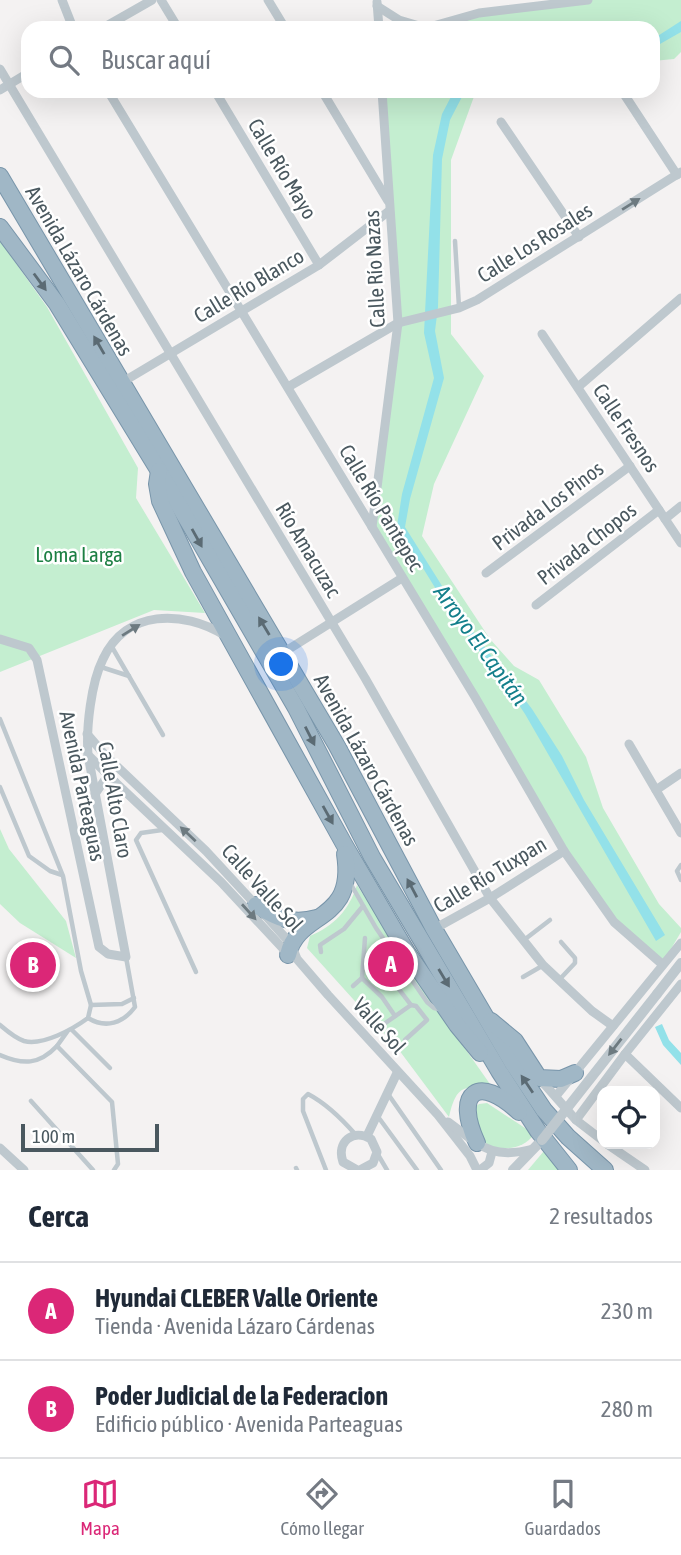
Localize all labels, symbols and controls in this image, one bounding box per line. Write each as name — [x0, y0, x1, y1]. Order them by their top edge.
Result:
search box — [21, 21, 660, 98]
icon: search — [45, 41, 83, 79]
text: Buscar aquí — [101, 45, 211, 75]
street label: Calle Río Mayo — [244, 114, 322, 223]
street label: Avenida Lázaro Cárdenas — [21, 181, 138, 360]
street label: Calle Los Rosales — [473, 197, 596, 287]
one-way arrow — [622, 198, 641, 211]
street label: Calle Río Nazas — [359, 210, 389, 328]
street label: Calle Río Blanco — [189, 243, 308, 327]
one-way arrow — [33, 272, 48, 290]
one-way arrow — [93, 336, 105, 355]
street label: Calle Fresnos — [589, 379, 665, 476]
street label: Calle Río Pantepec — [335, 440, 429, 575]
street label: Privada Los Pinos — [487, 456, 608, 555]
street label: Privada Chopos — [532, 497, 641, 589]
street label: Río Amacuzac — [271, 498, 347, 601]
one-way arrow — [191, 529, 203, 548]
park label: Loma Larga — [35, 542, 123, 566]
water label: Arroyo El Capitán — [428, 579, 533, 710]
one-way arrow — [258, 616, 271, 635]
one-way arrow — [121, 623, 141, 636]
your location — [264, 647, 298, 681]
street label: Avenida Lázaro Cárdenas — [310, 670, 424, 849]
street label: Avenida Parteaguas — [55, 708, 111, 863]
one-way arrow — [304, 726, 316, 746]
street label: Calle Alto Claro — [94, 740, 138, 860]
one-way arrow — [322, 805, 333, 825]
one-way arrow — [180, 827, 197, 843]
street label: Calle Río Tuxpan — [429, 831, 550, 917]
street label: Calle Valle Sol — [217, 839, 309, 936]
one-way arrow — [406, 878, 418, 897]
one-way arrow — [241, 903, 257, 921]
pin: A — [368, 938, 414, 990]
pin: B — [10, 939, 56, 991]
one-way arrow — [438, 968, 450, 987]
street label: Valle Sol — [348, 992, 411, 1059]
one-way arrow — [607, 1038, 622, 1056]
one-way arrow — [520, 1075, 534, 1093]
map controls — [597, 1086, 660, 1149]
button: locate — [597, 1086, 660, 1149]
scale bar — [21, 1121, 159, 1153]
text: 100 m — [32, 1125, 75, 1147]
text: Cerca — [28, 1199, 89, 1233]
text: 2 resultados — [549, 1203, 653, 1229]
text: Hyundai CLEBER Valle Oriente — [95, 1283, 378, 1313]
text: A — [45, 1298, 57, 1324]
text: 230 m — [601, 1298, 653, 1324]
text: Tienda · Avenida Lázaro Cárdenas — [95, 1313, 375, 1339]
text: Poder Judicial de la Federacion — [95, 1381, 388, 1411]
text: B — [46, 1396, 56, 1422]
text: 280 m — [601, 1396, 653, 1422]
text: Edificio público · Avenida Parteaguas — [95, 1411, 403, 1437]
tab: Mapa — [80, 1475, 120, 1539]
tab: Cómo llegar — [280, 1475, 364, 1539]
tab: Guardados — [524, 1475, 601, 1539]

